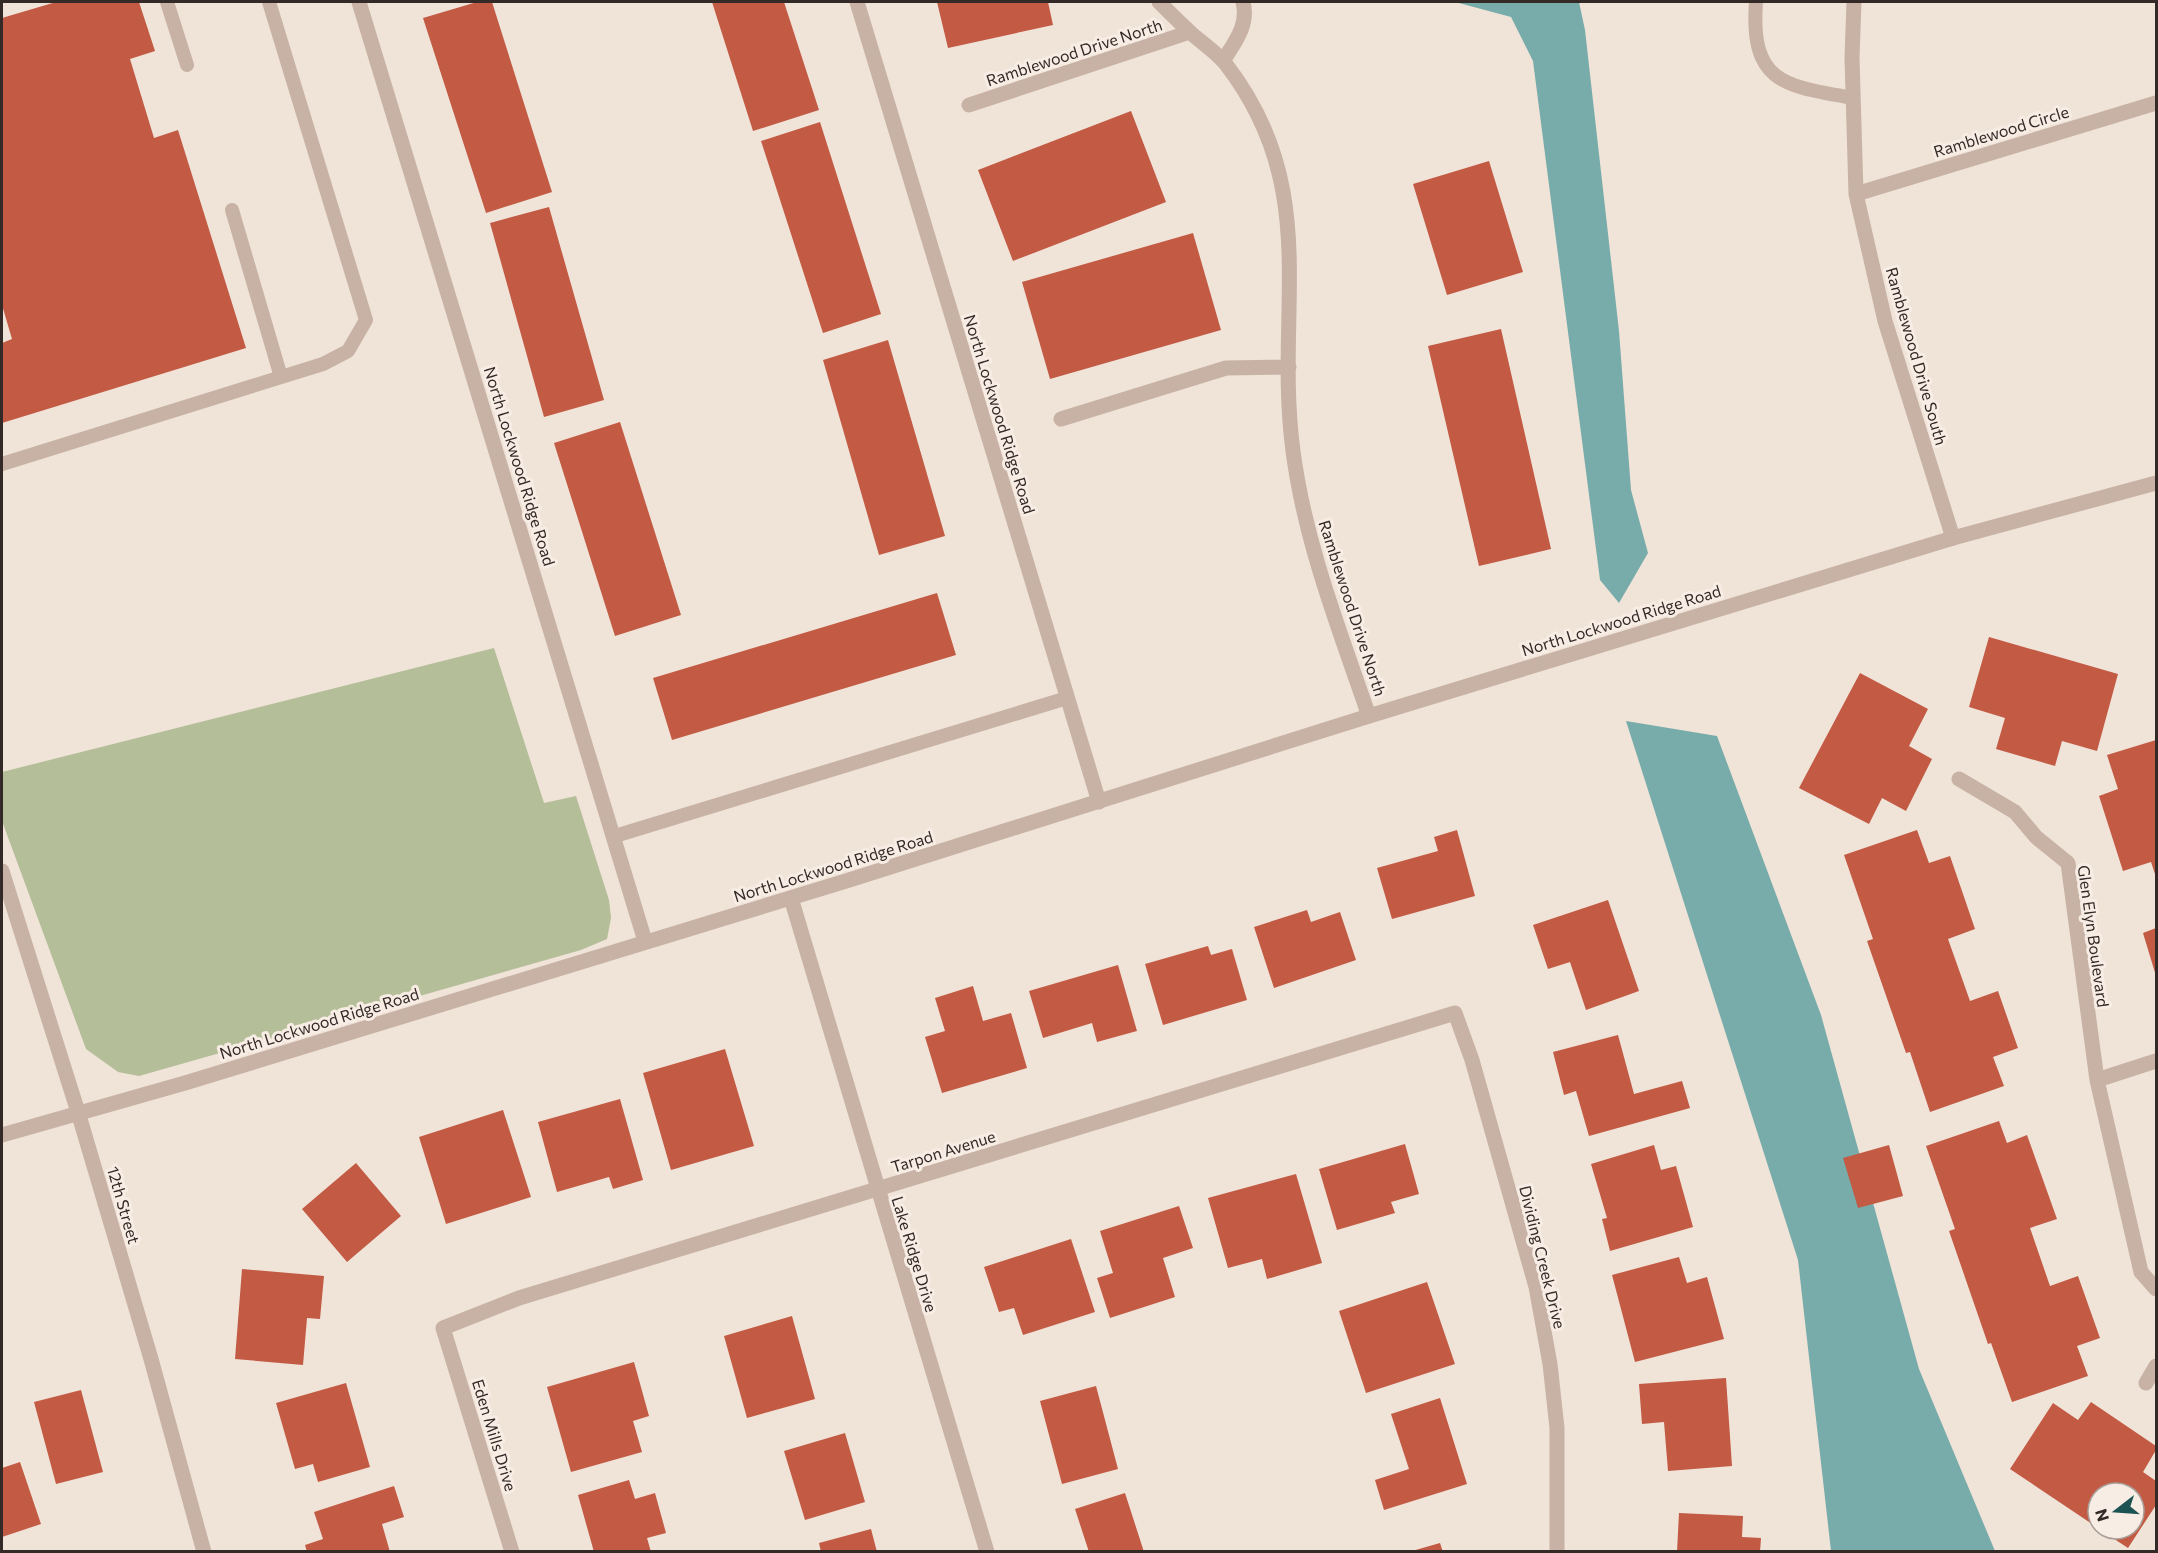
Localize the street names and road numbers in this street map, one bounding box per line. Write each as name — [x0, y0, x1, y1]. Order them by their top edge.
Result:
street label: Ramblewood Drive North — [983, 15, 1165, 89]
street label: Ramblewood Circle — [1931, 101, 2071, 161]
street label: Ramblewood Drive South — [1883, 265, 1951, 447]
street label: North Lockwood Ridge Road — [961, 312, 1039, 516]
street label: North Lockwood Ridge Road — [481, 364, 559, 568]
street label: Ramblewood Drive North — [1316, 517, 1390, 699]
street label: North Lockwood Ridge Road — [1519, 581, 1723, 659]
street label: North Lockwood Ridge Road — [731, 827, 935, 905]
street label: Glen Elyn Boulevard — [2075, 864, 2113, 1008]
street label: North Lockwood Ridge Road — [217, 984, 421, 1062]
street label: Tarpon Avenue — [888, 1126, 998, 1176]
street label: 12th Street — [104, 1164, 144, 1246]
street label: Dividing Creek Drive — [1516, 1183, 1570, 1331]
street label: Lake Ridge Drive — [888, 1194, 942, 1314]
street label: Eden Mills Drive — [469, 1377, 521, 1493]

